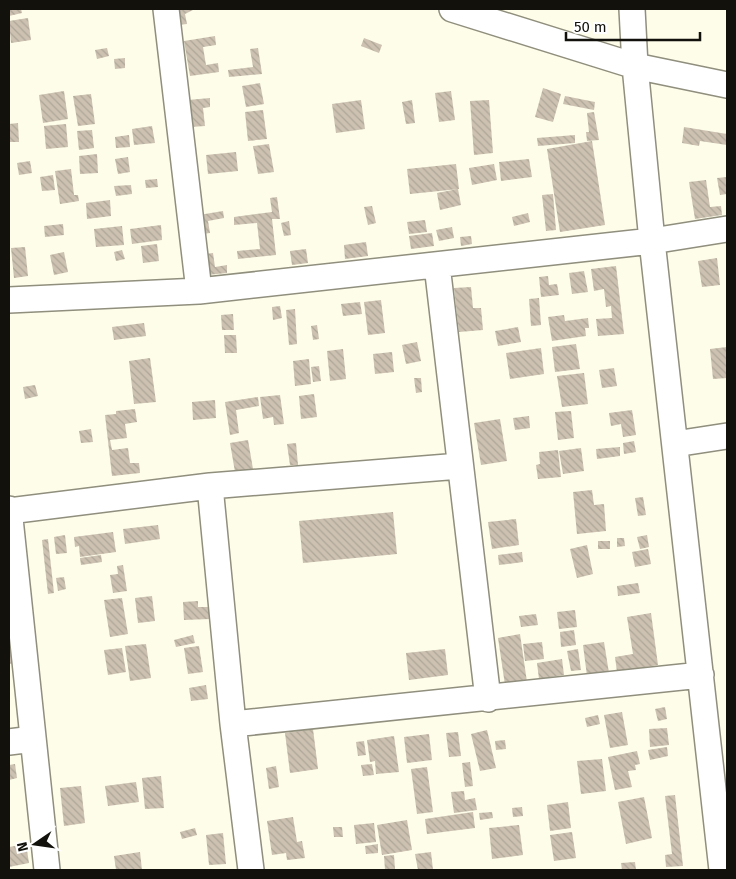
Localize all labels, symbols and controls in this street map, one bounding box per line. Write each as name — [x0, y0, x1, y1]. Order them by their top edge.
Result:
scale bar — [566, 10, 700, 42]
text: 50 m — [574, 18, 607, 36]
north arrow — [10, 819, 60, 869]
text: N — [13, 840, 32, 853]

